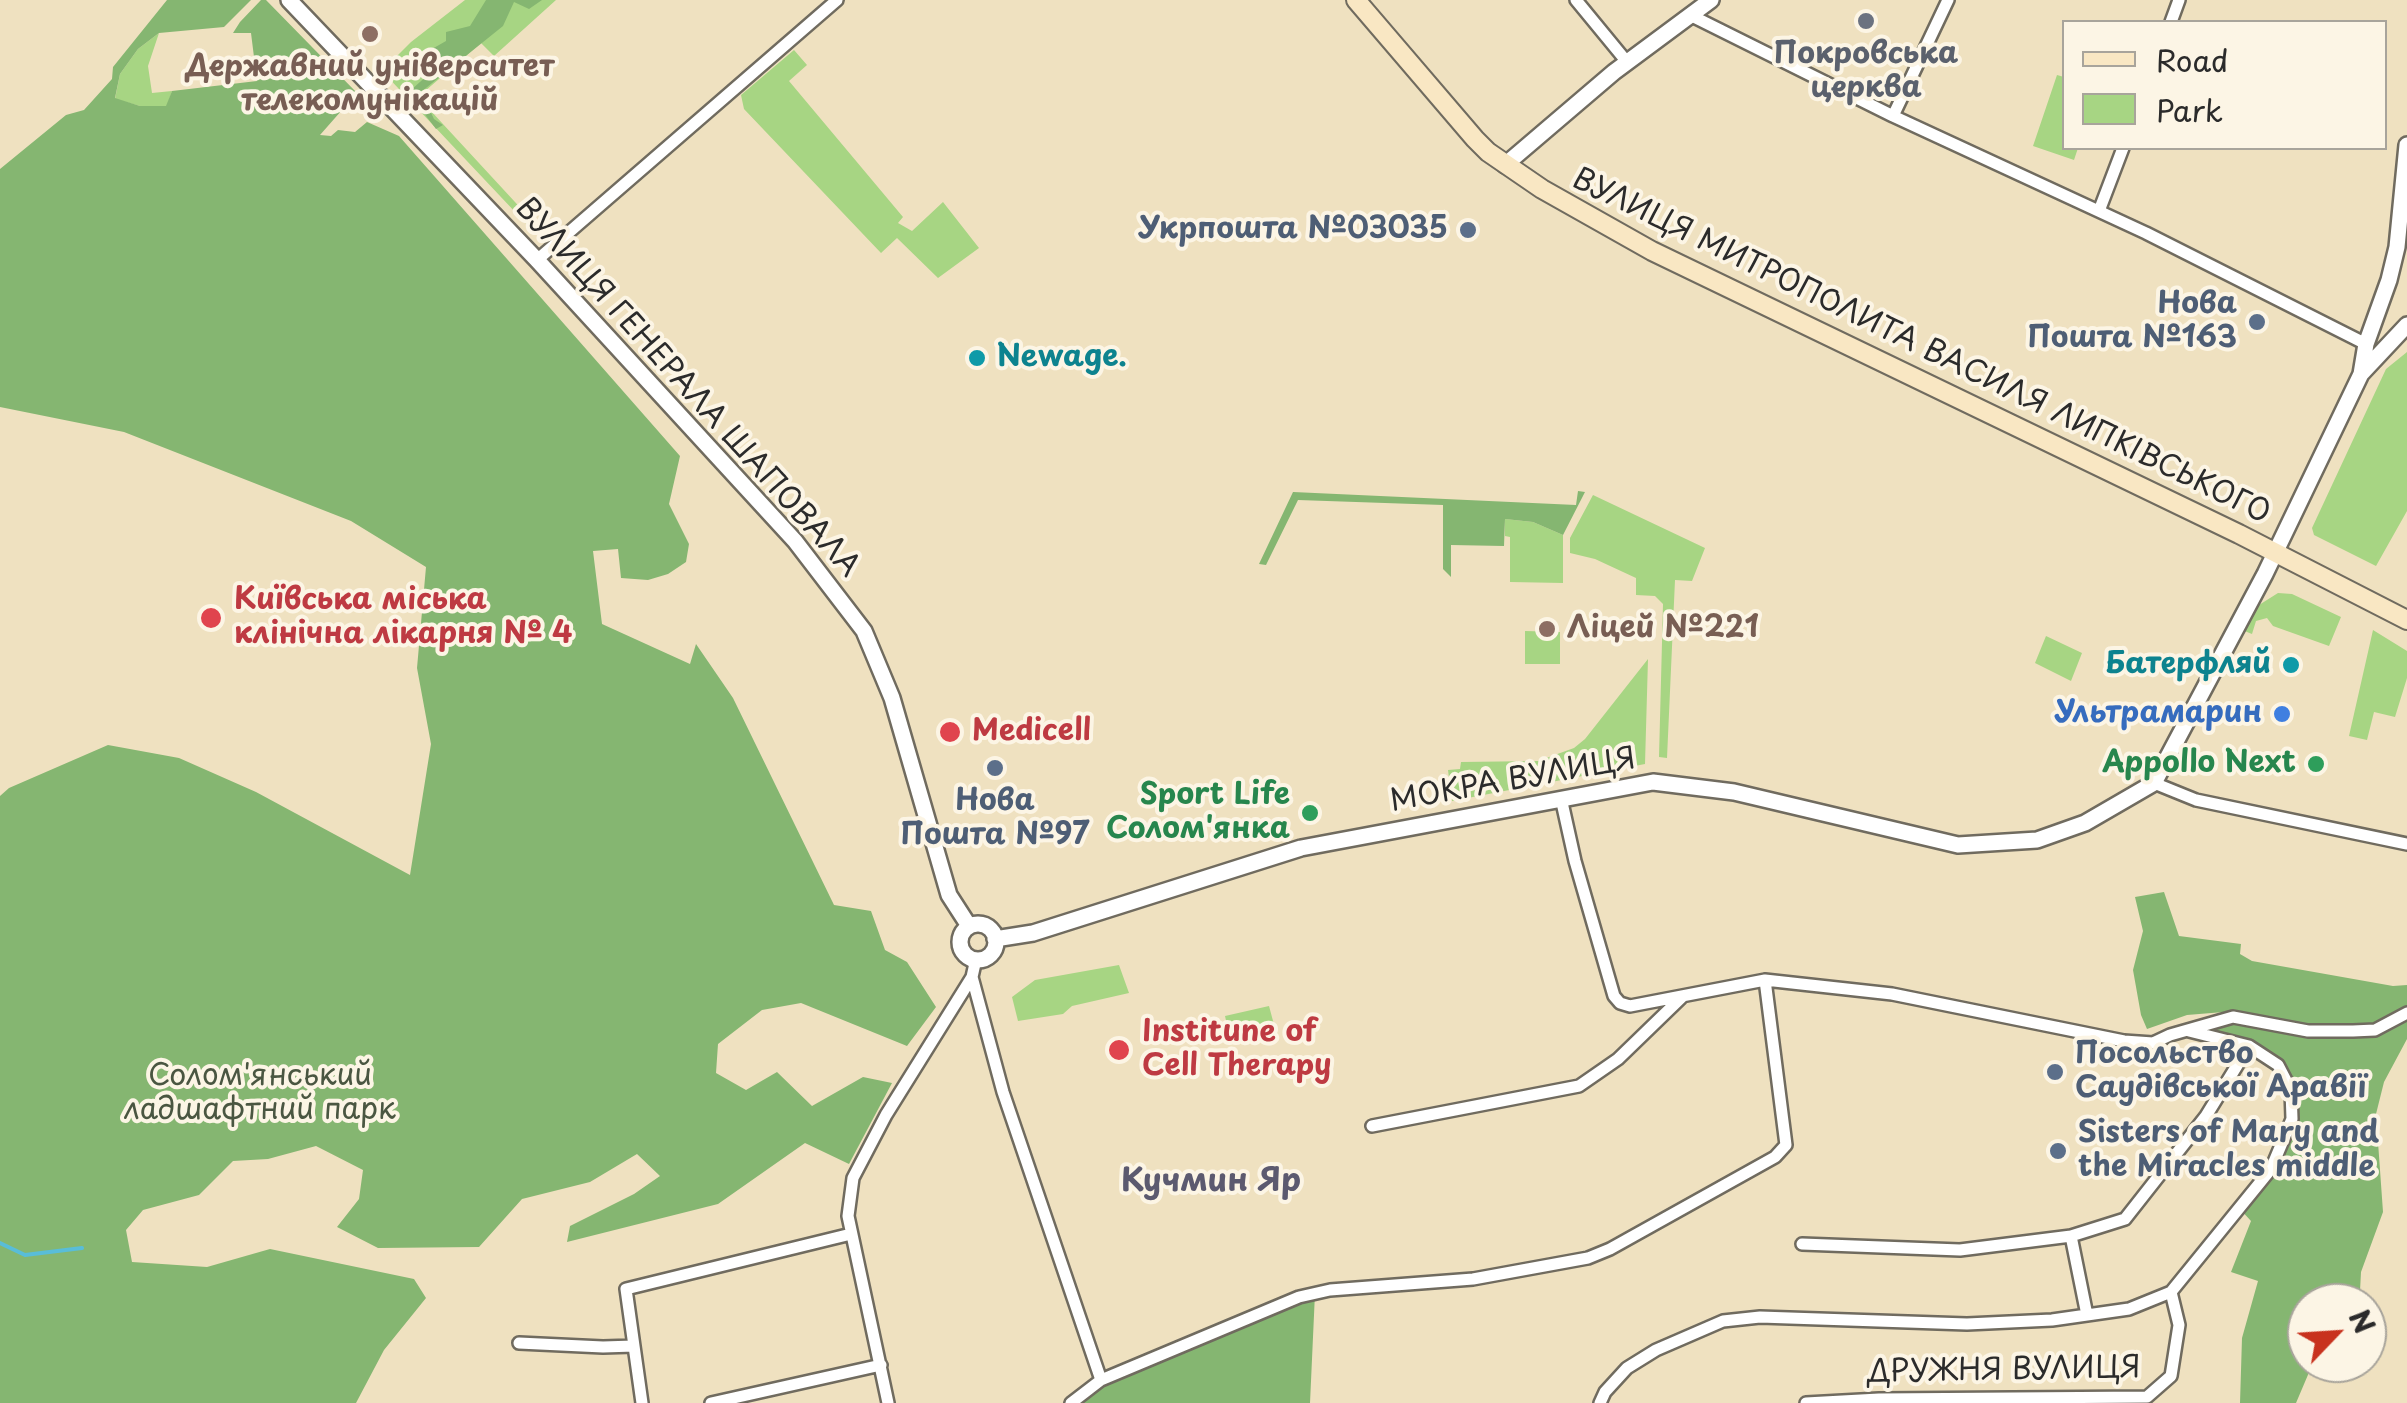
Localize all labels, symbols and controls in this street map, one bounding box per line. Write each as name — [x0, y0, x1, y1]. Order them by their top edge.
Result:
marker: Покровська церква — [1855, 10, 1877, 32]
legend — [2062, 20, 2387, 150]
marker: Державний університет телекомунікацій — [359, 23, 381, 45]
place label: Покровська церква — [1774, 37, 1958, 108]
text: Road — [2156, 37, 2229, 82]
place label: Державний університет телекомунікацій — [186, 50, 554, 120]
text: Park — [2156, 87, 2223, 132]
street label: ВУЛИЦЯ МИТРОПОЛИТА ВАСИЛЯ ЛИПКІВСЬКОГО — [1566, 162, 2276, 532]
street label: ВУЛИЦЯ ГЕНЕРАЛА ШАПОВАЛА — [507, 191, 867, 585]
place label: Укрпошта №03035 — [1138, 212, 1448, 248]
marker: Укрпошта №03035 — [1457, 219, 1479, 241]
place label: Нова Пошта №163 — [2027, 287, 2237, 358]
marker: Нова Пошта №163 — [2246, 311, 2268, 333]
place label: Newage. — [997, 340, 1127, 376]
marker: Newage. — [966, 347, 988, 369]
place label: Київська міська клінічна лікарня № 4 — [234, 583, 573, 654]
marker: Київська міська клінічна лікарня № 4 — [198, 605, 224, 631]
place label: Ліцей №221 — [1567, 611, 1759, 647]
marker: Ліцей №221 — [1536, 618, 1558, 640]
place label: Батерфляй — [2105, 647, 2271, 683]
marker: Батерфляй — [2280, 654, 2302, 676]
place label: Ультрамарин — [2054, 696, 2262, 732]
marker: Ультрамарин — [2271, 703, 2293, 725]
place label: Medicell — [972, 714, 1091, 750]
marker: Medicell — [937, 719, 963, 745]
street label: МОКРА ВУЛИЦЯ — [1387, 742, 1639, 820]
place label: Appollo Next — [2102, 746, 2296, 782]
marker: Appollo Next — [2305, 753, 2327, 775]
marker: Нова Пошта №97 — [984, 757, 1006, 779]
place label: Sport Life Солом'янка — [1106, 778, 1290, 848]
place label: Нова Пошта №97 — [900, 784, 1090, 854]
marker: Sport Life Солом'янка — [1299, 802, 1321, 824]
place label: Institune of Cell Therapy — [1142, 1015, 1332, 1086]
marker: Institune of Cell Therapy — [1106, 1037, 1132, 1063]
place label: Посольство Саудівської Аравії — [2075, 1037, 2367, 1108]
park label: Солом'янський ладшафтний парк — [124, 1059, 396, 1130]
marker: Посольство Саудівської Аравії — [2044, 1061, 2066, 1083]
place label: Sisters of Mary and the Miracles middle — [2078, 1116, 2379, 1186]
marker: Sisters of Mary and the Miracles middle — [2047, 1140, 2069, 1162]
district label: Кучмин Яр — [1121, 1163, 1301, 1201]
north arrow — [2287, 1283, 2387, 1383]
text: N — [2339, 1302, 2387, 1340]
street label: ДРУЖНЯ ВУЛИЦЯ — [1867, 1351, 2141, 1391]

